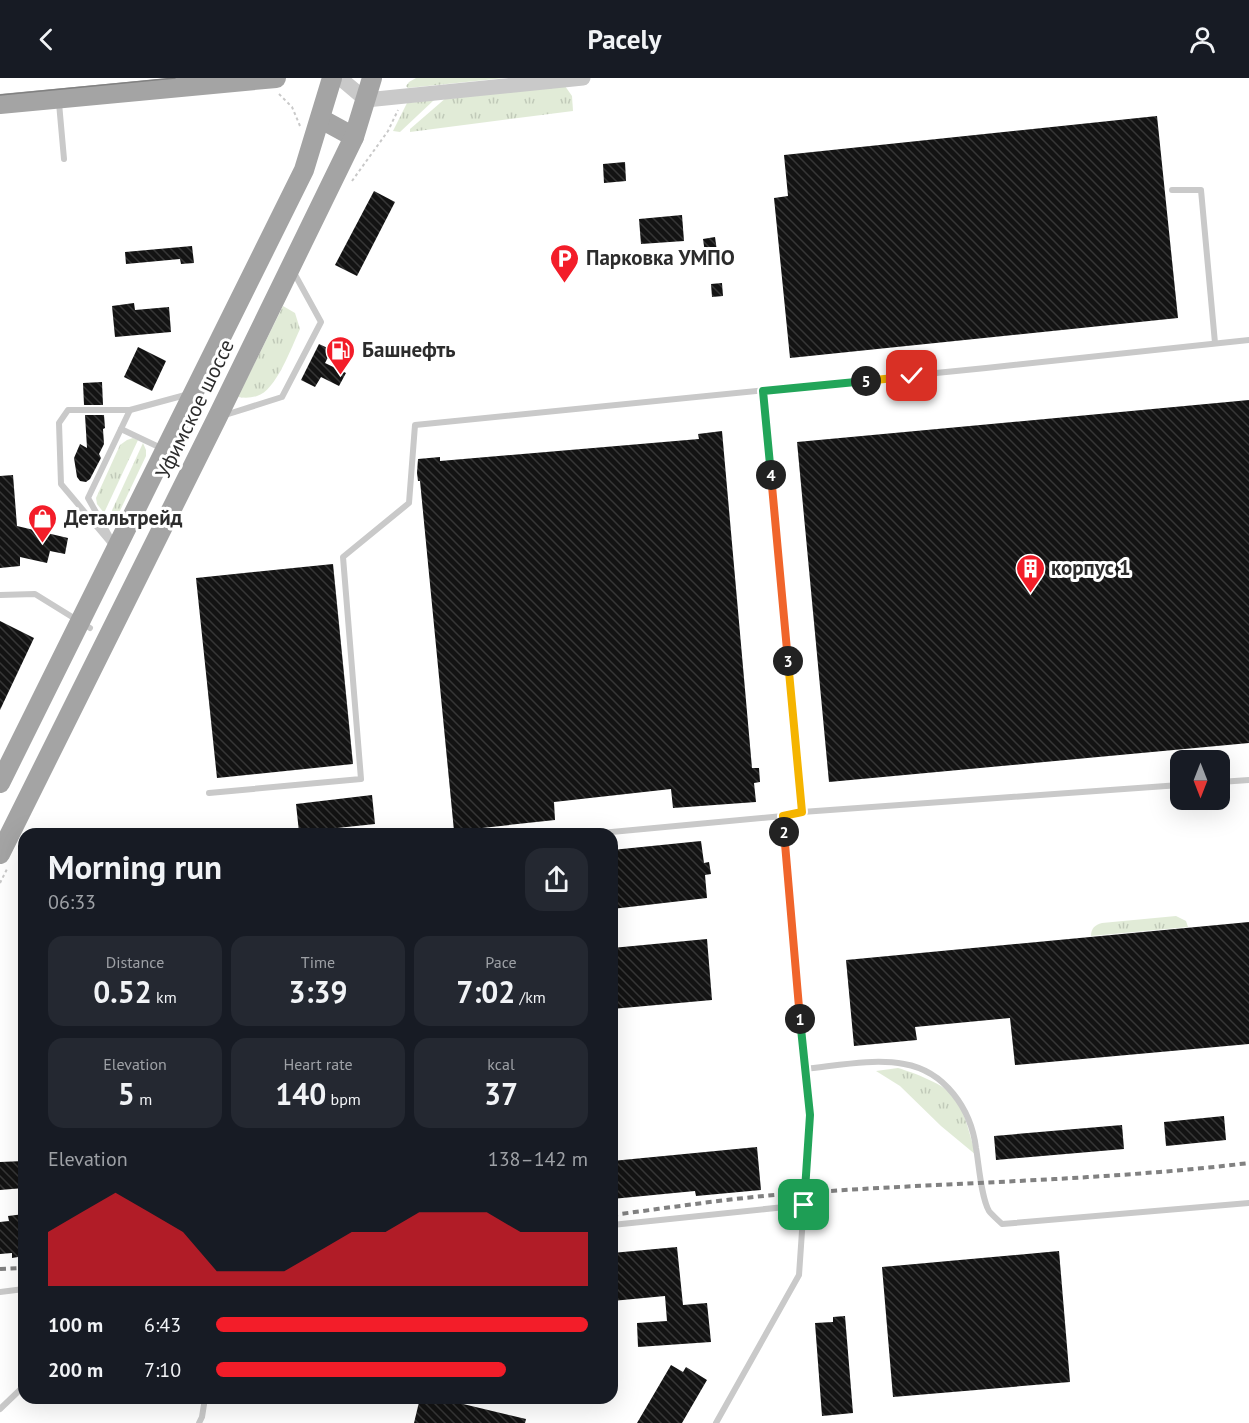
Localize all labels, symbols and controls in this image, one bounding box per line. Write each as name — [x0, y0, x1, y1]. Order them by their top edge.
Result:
text: Pacely — [588, 22, 661, 56]
icon: back — [30, 23, 63, 56]
icon: person — [1186, 23, 1219, 56]
parking icon: Парковка УМПО — [549, 242, 581, 284]
place label: Парковка УМПО — [586, 244, 735, 271]
fuel station icon: Башнефть — [325, 334, 357, 376]
street label: Уфимское шоссе — [149, 335, 240, 483]
place label: Башнефть — [362, 336, 456, 363]
pin — [886, 350, 937, 401]
icon: check — [895, 359, 928, 392]
pin: 5 — [851, 366, 881, 396]
text: 5 — [861, 371, 871, 391]
pin: 4 — [756, 460, 786, 490]
text: 4 — [766, 465, 776, 485]
shop icon: Детальтрейд — [27, 502, 59, 544]
place label: Детальтрейд — [64, 504, 183, 531]
building icon: корпус 1 — [1014, 552, 1046, 594]
place label: корпус 1 — [1051, 554, 1131, 581]
pin: 3 — [773, 646, 803, 676]
text: 3 — [783, 651, 793, 671]
north arrow — [1170, 750, 1230, 810]
map controls — [1170, 750, 1230, 810]
pin: 2 — [769, 817, 799, 847]
text: 2 — [779, 822, 789, 842]
text: Morning run — [48, 845, 222, 888]
button: share — [525, 848, 588, 911]
text: 06:33 — [48, 889, 96, 915]
text: Distance — [106, 952, 164, 972]
text: Time — [301, 952, 335, 972]
text: Pace — [485, 952, 517, 972]
text: 0.52 — [93, 972, 152, 1011]
text: 3:39 — [288, 972, 348, 1011]
text: 7:02 — [456, 972, 515, 1011]
text: km — [152, 987, 177, 1007]
text: /km — [515, 987, 546, 1007]
pin: 1 — [785, 1004, 815, 1034]
text: 1 — [795, 1009, 805, 1029]
text: Elevation — [103, 1054, 167, 1074]
text: Heart rate — [283, 1054, 353, 1074]
text: kcal — [487, 1054, 515, 1074]
text: 5 — [118, 1074, 135, 1113]
text: 140 — [275, 1074, 326, 1113]
text: 37 — [484, 1074, 518, 1113]
text: m — [135, 1089, 152, 1109]
text: bpm — [326, 1089, 361, 1109]
text: Elevation — [48, 1146, 128, 1172]
text: 138–142 m — [488, 1146, 588, 1172]
pin — [778, 1179, 829, 1230]
icon: arrive — [787, 1188, 820, 1221]
text: 100 m — [48, 1312, 103, 1338]
text: 6:43 — [144, 1312, 181, 1338]
text: 200 m — [48, 1357, 103, 1383]
text: 7:10 — [144, 1357, 181, 1383]

